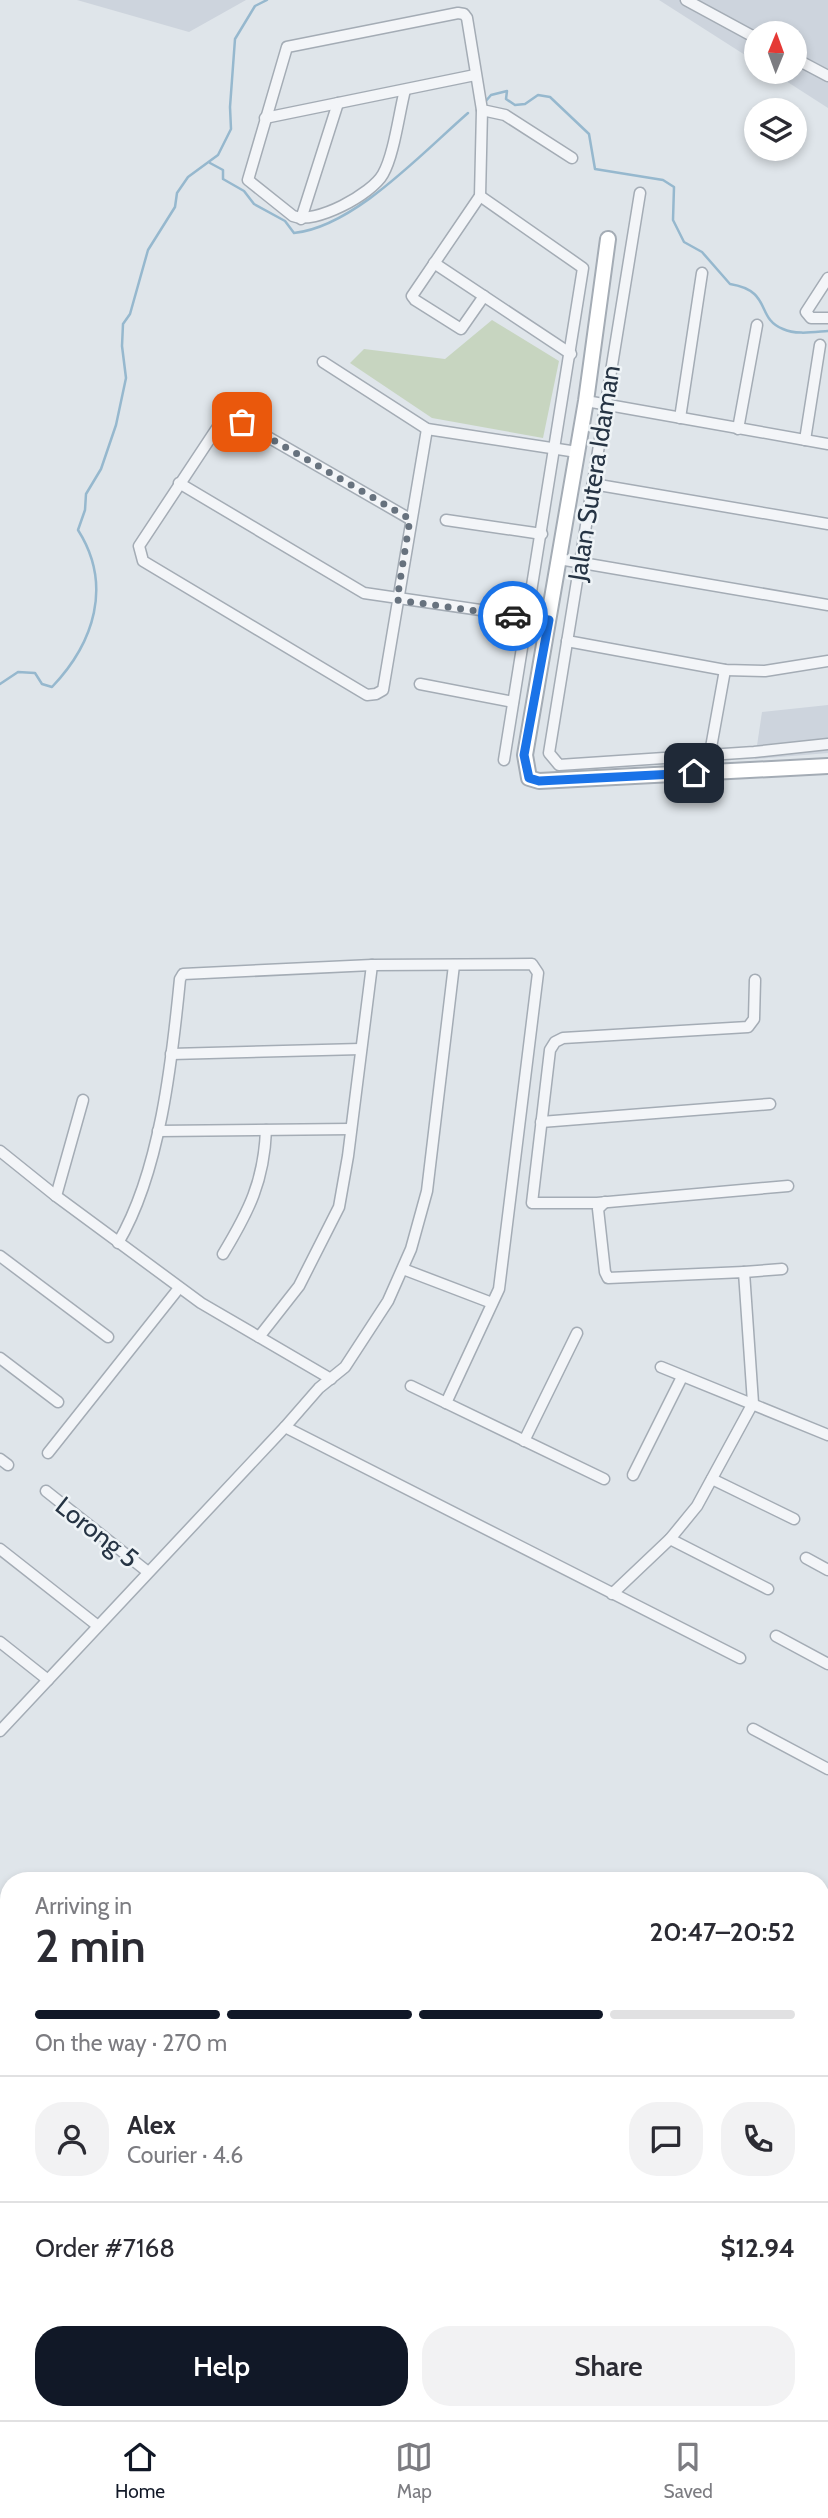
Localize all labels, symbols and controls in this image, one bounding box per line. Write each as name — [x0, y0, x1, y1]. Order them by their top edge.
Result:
north arrow — [744, 21, 807, 84]
map controls — [744, 21, 807, 161]
button: layers — [744, 98, 807, 161]
street label: Jalan Sutera Idaman — [561, 363, 627, 584]
pin — [212, 392, 272, 452]
icon: bag — [223, 403, 261, 441]
courier — [478, 581, 548, 651]
icon: car — [494, 597, 532, 635]
pin — [664, 743, 724, 803]
icon: home — [675, 754, 713, 792]
street label: Lorong 5 — [49, 1490, 145, 1574]
text: Arriving in — [35, 1892, 132, 1920]
text: 20:47–20:52 — [650, 1916, 795, 1948]
text: 2 min — [35, 1918, 146, 1974]
text: On the way · 270 m — [35, 2029, 227, 2057]
button: person — [35, 2102, 109, 2176]
button: chat — [629, 2102, 703, 2176]
button: phone — [721, 2102, 795, 2176]
text: Alex — [127, 2109, 176, 2141]
text: Courier · 4.6 — [127, 2141, 243, 2169]
text: Order #7168 — [35, 2232, 175, 2264]
text: $12.94 — [720, 2232, 795, 2264]
button: Help — [35, 2326, 408, 2406]
button: Share — [422, 2326, 795, 2406]
tab: Home — [115, 2438, 165, 2503]
tab: Map — [395, 2438, 433, 2503]
tab: Saved — [664, 2438, 713, 2503]

